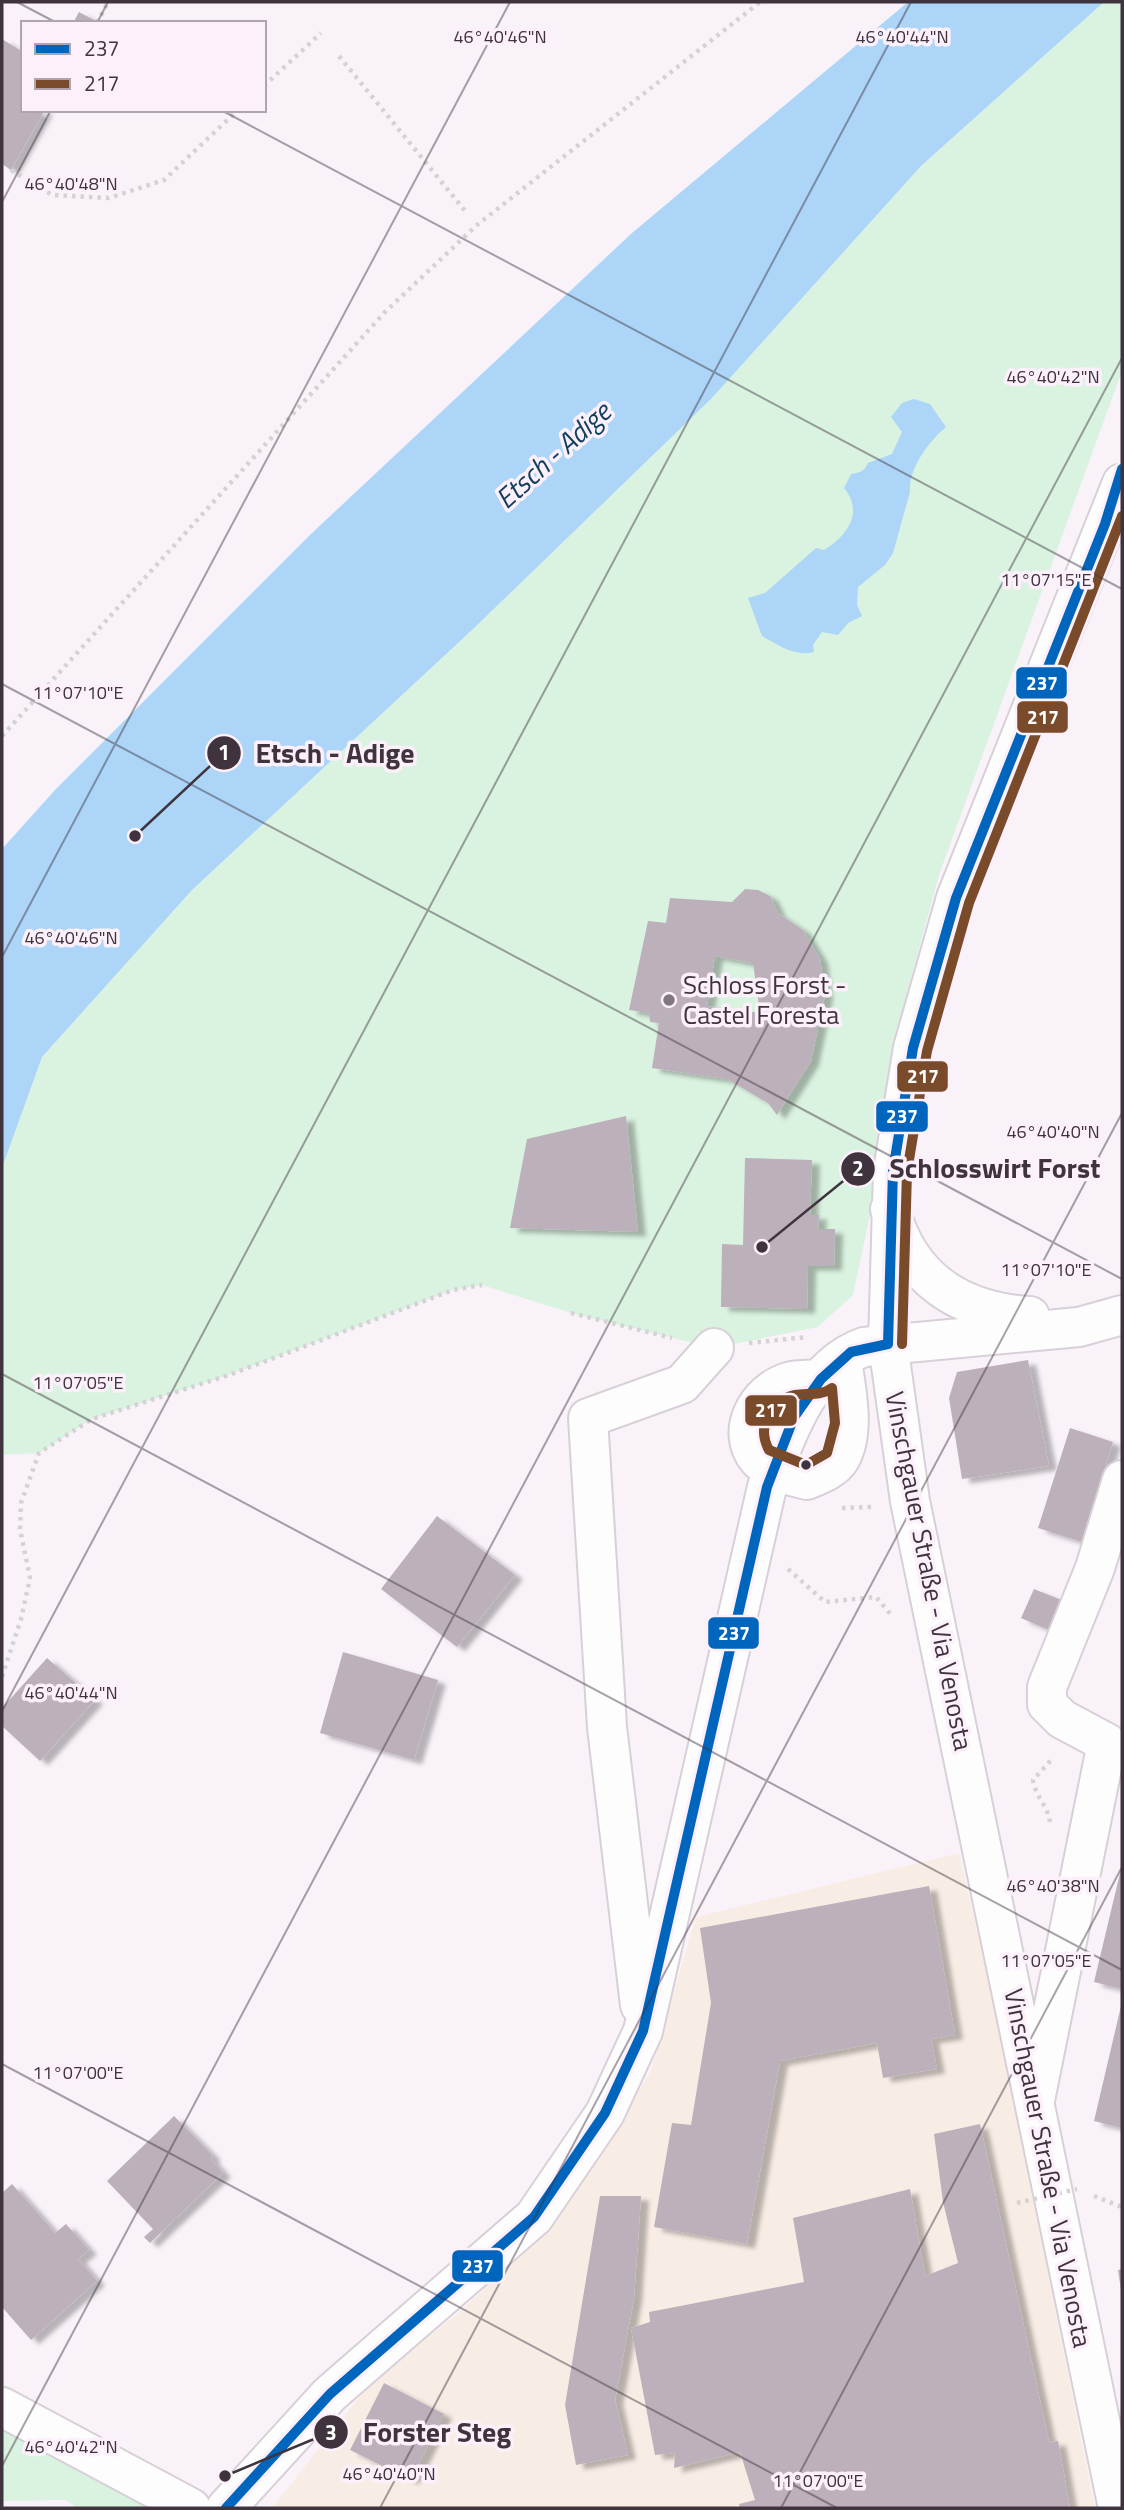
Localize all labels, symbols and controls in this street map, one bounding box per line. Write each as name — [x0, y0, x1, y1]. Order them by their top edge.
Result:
legend — [21, 21, 266, 112]
text: 46°40'46"N — [453, 23, 547, 50]
text: 46°40'44"N — [855, 23, 949, 50]
text: 237 — [84, 32, 119, 64]
text: 217 — [84, 67, 119, 99]
text: 46°40'48"N — [24, 170, 118, 197]
text: 46°40'42"N — [1006, 363, 1100, 390]
water label: Etsch - Adige — [485, 389, 622, 519]
text: 11°07'15"E — [1001, 566, 1092, 593]
line badge: 237 — [1015, 666, 1068, 700]
text: 237 — [1026, 668, 1058, 697]
text: 11°07'10"E — [33, 679, 124, 706]
line badge: 217 — [1016, 700, 1069, 734]
text: 217 — [1027, 702, 1059, 731]
callout: Etsch - Adige — [207, 728, 429, 777]
text: Etsch - Adige — [255, 731, 415, 774]
text: 1 — [218, 736, 230, 768]
text: 46°40'46"N — [24, 924, 118, 951]
place label: Schloss Forst - Castel Foresta — [683, 965, 846, 1034]
marker: Schloss Forst - Castel Foresta — [661, 992, 677, 1008]
line badge: 217 — [896, 1060, 949, 1093]
text: 217 — [907, 1061, 939, 1090]
line badge: 237 — [875, 1100, 929, 1133]
text: 237 — [886, 1101, 918, 1130]
text: 46°40'40"N — [1006, 1118, 1100, 1145]
callout: Schlosswirt Forst — [840, 1144, 1114, 1193]
text: Schlosswirt Forst — [890, 1146, 1100, 1189]
text: 2 — [852, 1152, 864, 1184]
text: 11°07'10"E — [1001, 1256, 1092, 1283]
text: 11°07'05"E — [33, 1369, 124, 1396]
street label: Vinschgauer Straße - Via Venosta — [876, 1388, 983, 1754]
line badge: 217 — [744, 1394, 798, 1427]
text: 217 — [755, 1395, 787, 1424]
unlabelled marker — [799, 1458, 813, 1472]
line badge: 237 — [707, 1616, 760, 1650]
text: 237 — [718, 1618, 750, 1647]
text: 46°40'44"N — [24, 1679, 118, 1706]
text: 46°40'38"N — [1006, 1872, 1100, 1899]
text: 11°07'05"E — [1001, 1947, 1092, 1974]
street label: Vinschgauer Straße - Via Venosta — [995, 1985, 1102, 2351]
text: 11°07'00"E — [33, 2059, 124, 2086]
line badge: 237 — [451, 2249, 504, 2283]
text: 237 — [462, 2251, 494, 2280]
callout: Forster Steg — [314, 2408, 525, 2457]
text: Forster Steg — [363, 2410, 511, 2453]
text: 3 — [325, 2416, 337, 2448]
text: 46°40'42"N — [24, 2433, 118, 2460]
text: 46°40'40"N — [342, 2460, 436, 2487]
text: 11°07'00"E — [773, 2467, 864, 2494]

